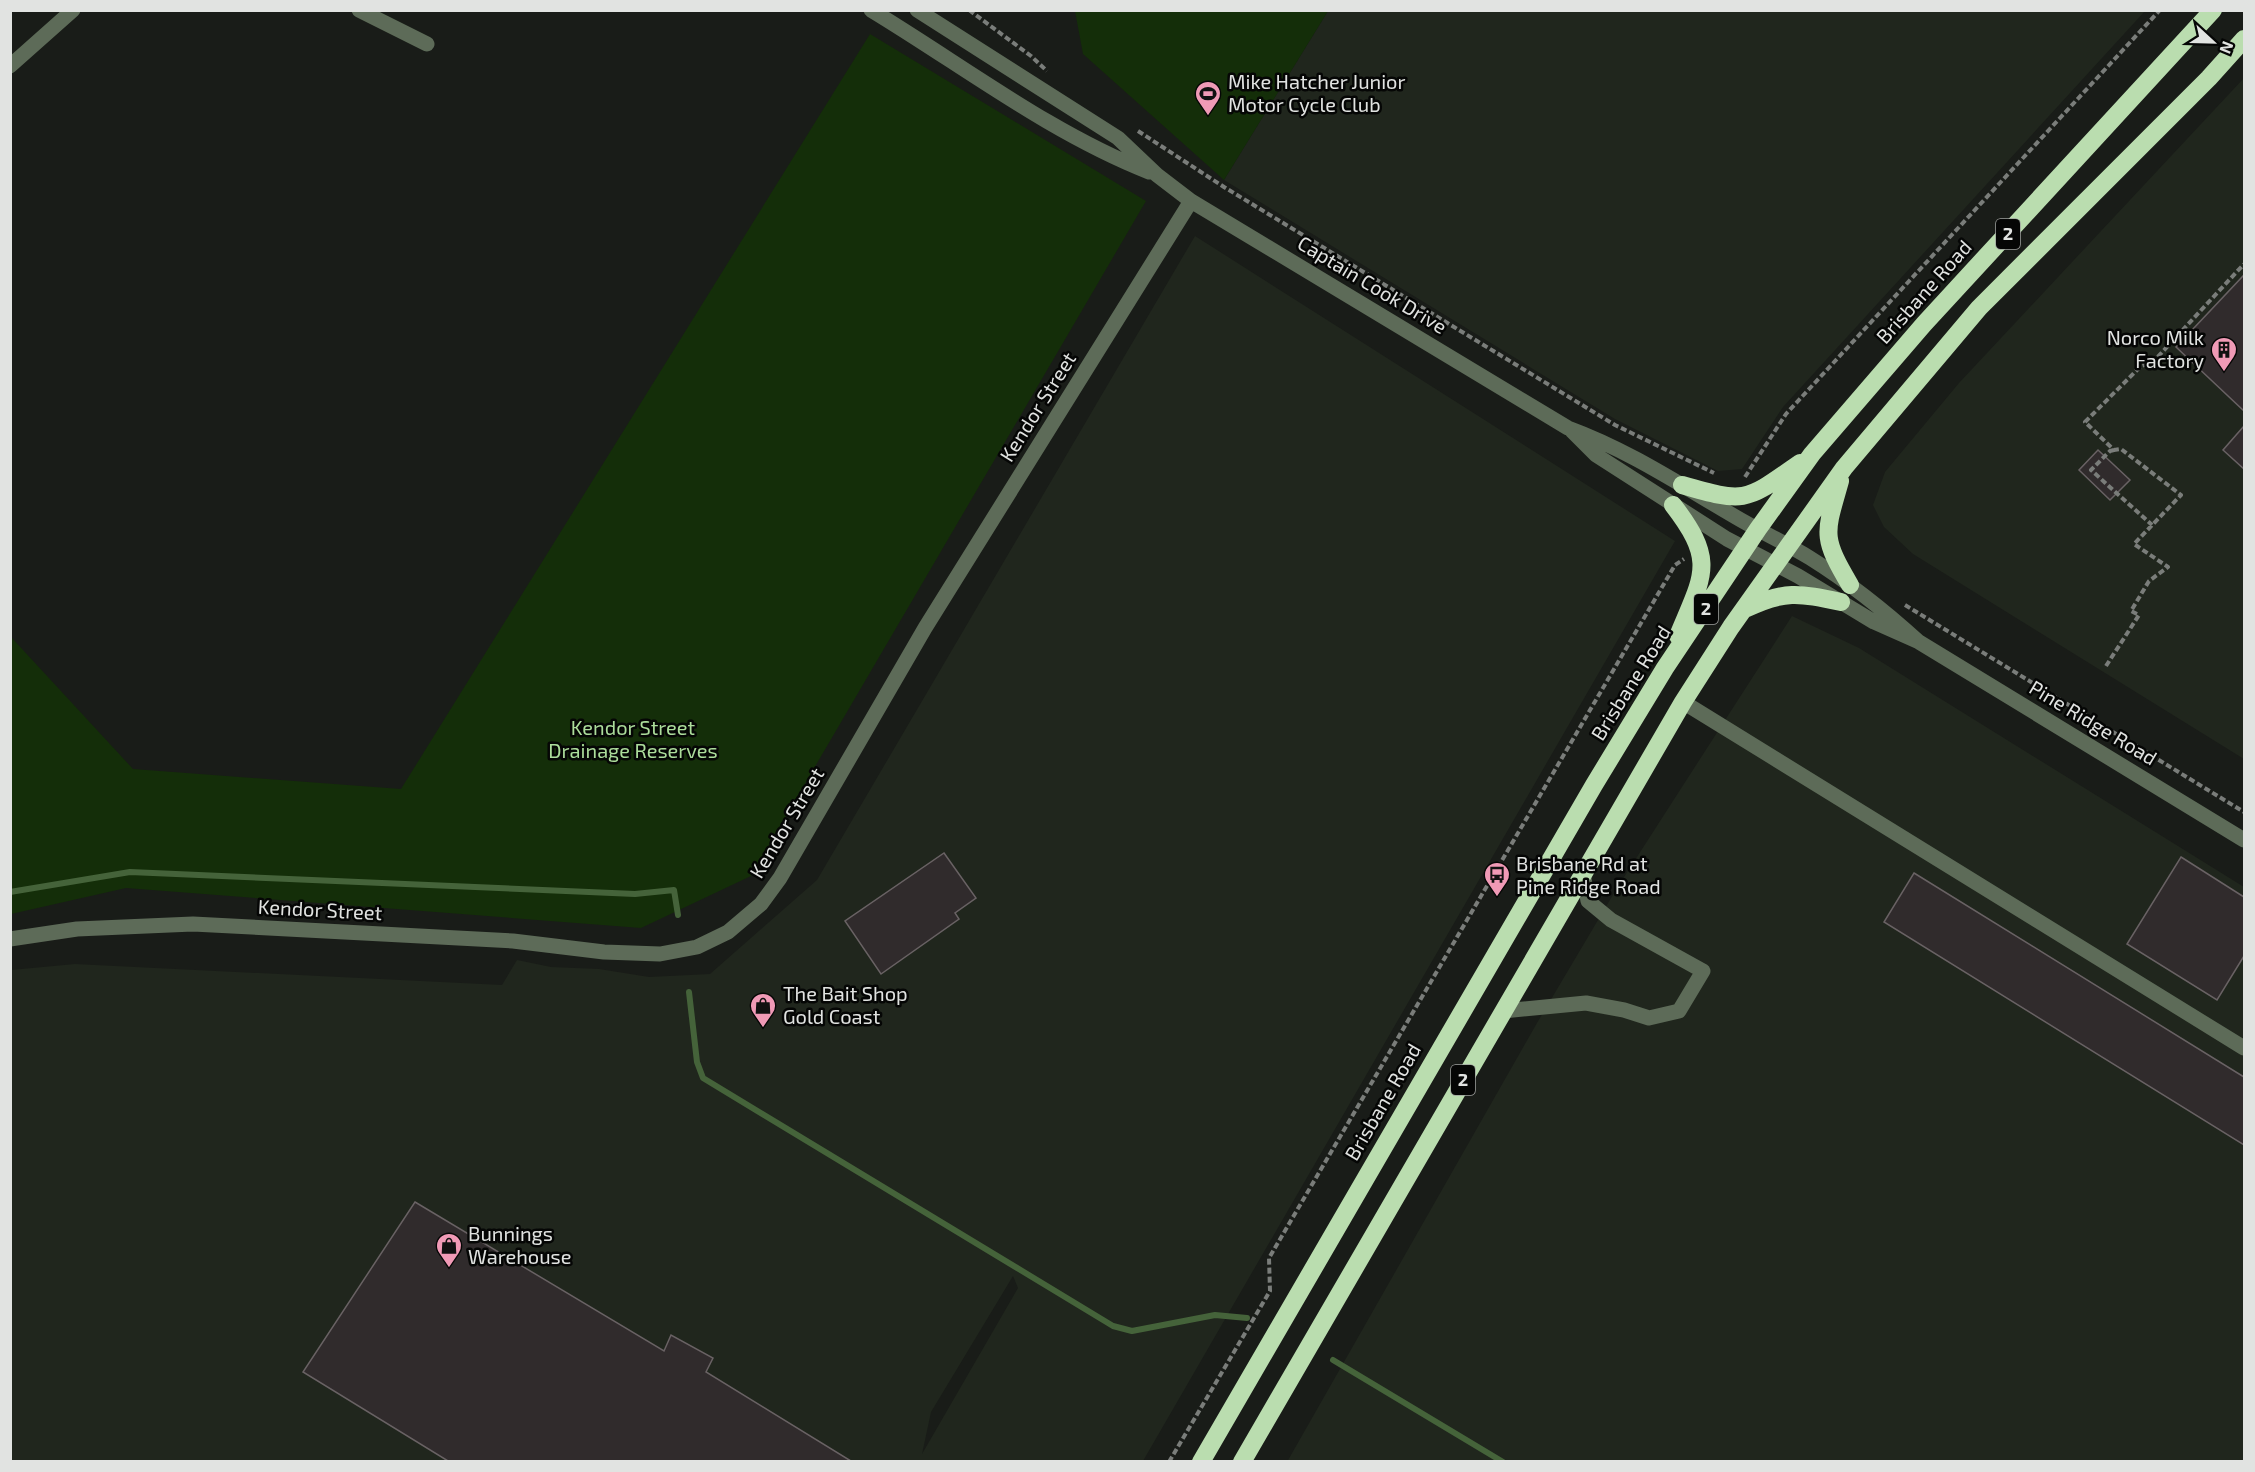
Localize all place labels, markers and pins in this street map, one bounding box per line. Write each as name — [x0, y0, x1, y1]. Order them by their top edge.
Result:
place label: Mike Hatcher Junior Motor Cycle Club — [1228, 69, 1406, 116]
sports icon: Mike Hatcher Junior Motor Cycle Club — [1193, 79, 1223, 117]
place label: Norco Milk Factory — [2107, 325, 2204, 372]
building icon: Norco Milk Factory — [2209, 335, 2239, 373]
place label: Brisbane Rd at Pine Ridge Road — [1516, 851, 1661, 898]
bus stop icon: Brisbane Rd at Pine Ridge Road — [1482, 860, 1512, 898]
place label: The Bait Shop Gold Coast — [783, 981, 908, 1028]
shop icon: The Bait Shop Gold Coast — [748, 991, 778, 1029]
place label: Bunnings Warehouse — [468, 1221, 571, 1268]
shop icon: Bunnings Warehouse — [434, 1231, 464, 1269]

